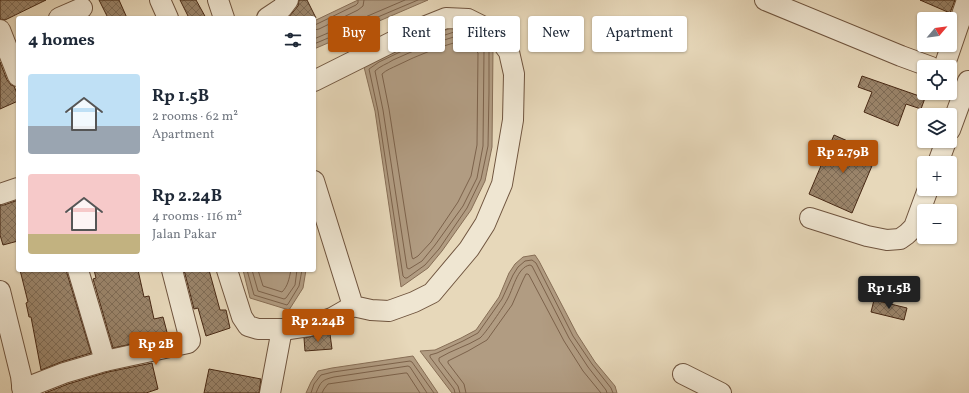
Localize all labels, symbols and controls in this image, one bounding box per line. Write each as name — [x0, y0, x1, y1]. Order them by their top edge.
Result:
north arrow — [917, 12, 957, 52]
map controls — [917, 12, 957, 244]
chip: Buy — [328, 16, 380, 52]
chip: Rent — [388, 16, 445, 52]
chip: Filters — [453, 16, 520, 52]
chip: New — [528, 16, 584, 52]
chip: Apartment — [592, 16, 687, 52]
text: 4 homes — [28, 29, 95, 52]
icon: filters — [282, 29, 304, 51]
button: locate — [917, 60, 957, 100]
text: Rp 1.5B — [152, 85, 209, 108]
icon: home — [60, 90, 108, 138]
text: 2 rooms · 62 m² — [152, 108, 238, 126]
button: layers — [917, 108, 957, 148]
text: Apartment — [152, 126, 215, 144]
pin: Rp 2.79B — [802, 140, 884, 174]
text: Rp 2.79B — [817, 144, 869, 162]
button: + — [917, 156, 957, 196]
text: Rp 2.24B — [152, 185, 222, 208]
icon: home — [60, 190, 108, 238]
button: − — [917, 204, 957, 244]
text: 4 rooms · 116 m² — [152, 208, 242, 226]
text: Jalan Pakar — [152, 226, 217, 244]
pin: Rp 1.5B — [852, 276, 926, 310]
text: Rp 1.5B — [867, 280, 911, 298]
pin: Rp 2.24B — [277, 309, 359, 343]
text: Rp 2.24B — [291, 313, 345, 331]
pin: Rp 2B — [128, 332, 184, 366]
text: Rp 2B — [138, 336, 174, 354]

